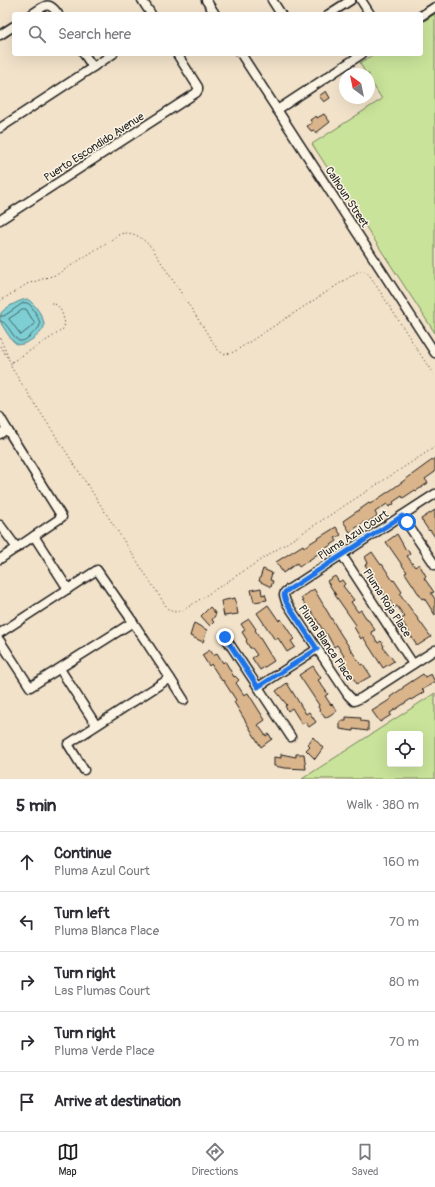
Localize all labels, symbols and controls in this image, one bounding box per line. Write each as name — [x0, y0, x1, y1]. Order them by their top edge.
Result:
search box — [12, 12, 423, 56]
icon: search — [26, 23, 48, 45]
text: Search here — [58, 25, 131, 44]
north arrow — [339, 68, 375, 104]
street label: Puerto Escondido Avenue — [42, 109, 147, 184]
street label: Calhoun Street — [323, 164, 372, 230]
street label: Pluma Azul Court — [315, 507, 391, 563]
route start — [398, 513, 416, 531]
street label: Pluma Roja Place — [360, 567, 414, 640]
street label: Pluma Blanca Place — [296, 602, 357, 684]
route end — [216, 628, 234, 646]
map controls — [387, 731, 423, 767]
button: locate — [387, 731, 423, 767]
text: 5 min — [16, 795, 56, 816]
text: Walk · 380 m — [346, 797, 419, 813]
text: Continue — [54, 844, 112, 863]
icon: ahead — [16, 851, 38, 873]
text: 160 m — [383, 854, 419, 870]
text: Pluma Azul Court — [54, 863, 150, 879]
text: Turn left — [54, 904, 110, 923]
icon: left — [16, 911, 38, 933]
text: 70 m — [389, 914, 419, 930]
text: Pluma Blanca Place — [54, 923, 159, 939]
text: Turn right — [54, 964, 115, 983]
icon: right — [16, 971, 38, 993]
text: 80 m — [389, 974, 419, 990]
text: Las Plumas Court — [54, 983, 150, 999]
text: Turn right — [54, 1024, 115, 1043]
icon: right — [16, 1031, 38, 1053]
text: 70 m — [389, 1034, 419, 1050]
text: Pluma Verde Place — [54, 1043, 154, 1059]
icon: arrive — [16, 1091, 38, 1113]
text: Arrive at destination — [54, 1092, 181, 1111]
tab: Map — [57, 1141, 79, 1178]
tab: Directions — [192, 1141, 238, 1178]
tab: Saved — [351, 1141, 378, 1178]

